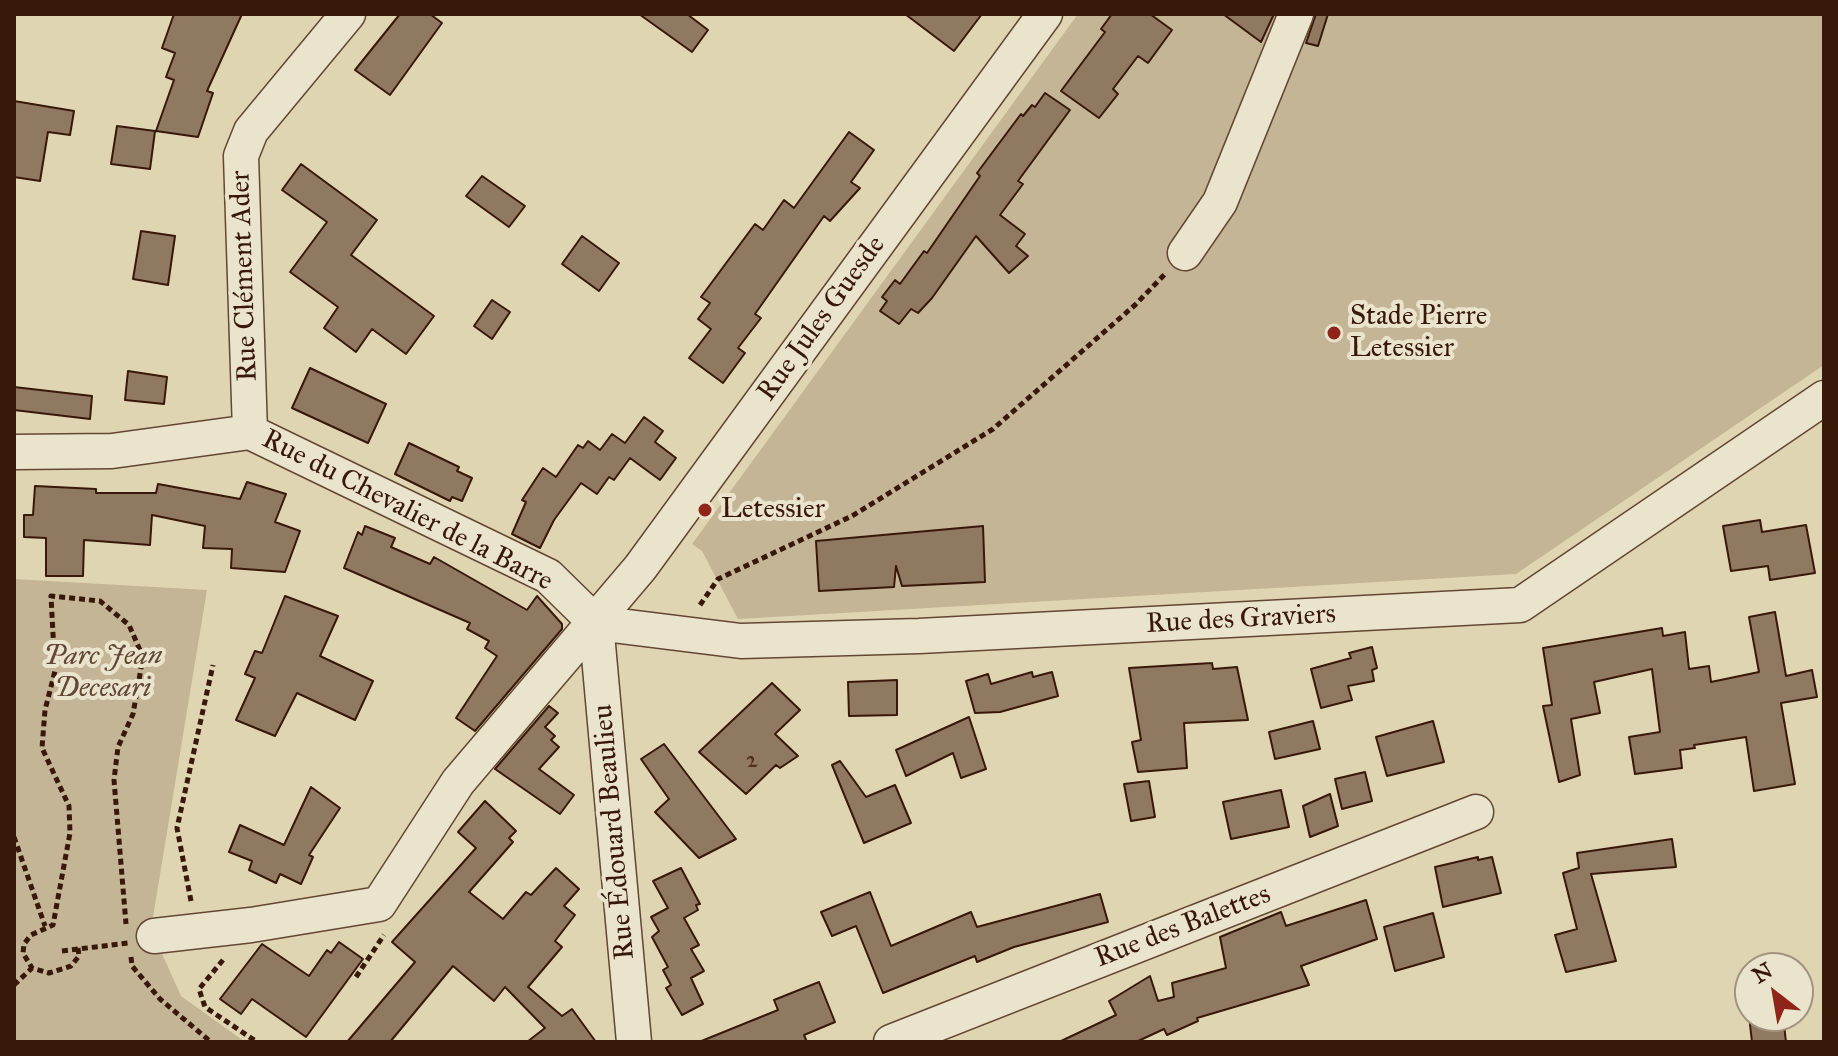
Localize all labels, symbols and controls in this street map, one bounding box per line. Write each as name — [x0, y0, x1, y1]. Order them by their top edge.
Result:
street label: Rue Clément Ader — [225, 170, 265, 382]
street label: Rue Jules Guesde — [751, 230, 893, 408]
place label: Stade Pierre Letessier — [1350, 300, 1487, 366]
marker: Stade Pierre Letessier — [1325, 324, 1343, 342]
street label: Rue du Chevalier de la Barre — [256, 423, 558, 599]
place label: Letessier — [721, 493, 825, 527]
marker: Letessier — [696, 501, 714, 519]
street label: Rue des Graviers — [1145, 598, 1337, 642]
park label: Parc Jean Decesari — [44, 640, 162, 706]
street label: Rue Édouard Beaulieu — [587, 703, 643, 961]
house number: 2 — [746, 747, 758, 775]
street label: Rue des Balettes — [1091, 878, 1275, 976]
north arrow — [1734, 952, 1814, 1032]
text: N — [1747, 956, 1777, 989]

